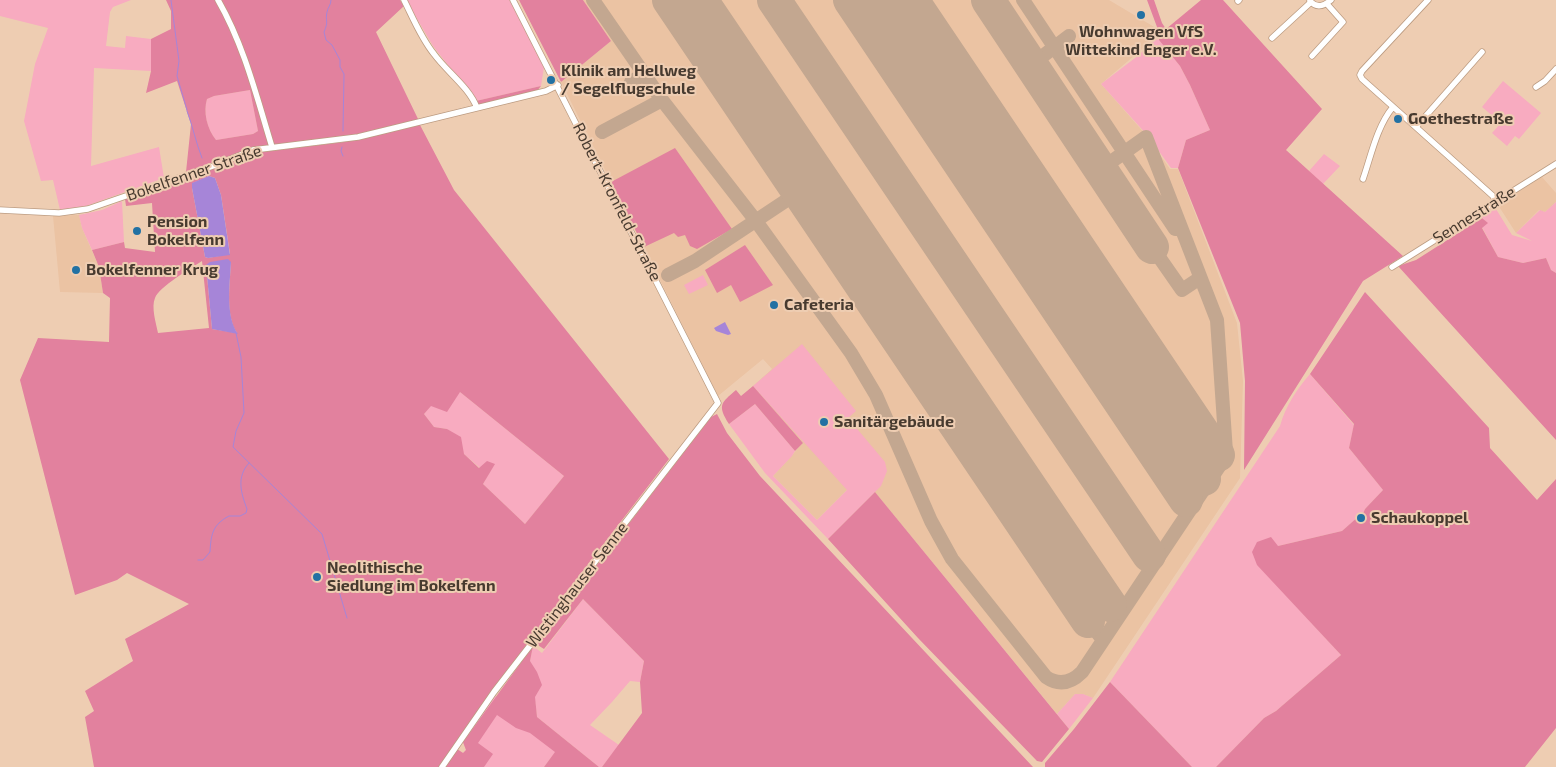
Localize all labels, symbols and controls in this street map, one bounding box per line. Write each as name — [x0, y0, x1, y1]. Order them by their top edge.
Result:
marker: Wohnwagen VfS Wittekind Enger e.V. — [1135, 9, 1147, 21]
place label: Wohnwagen VfS Wittekind Enger e.V. — [1065, 22, 1217, 60]
place label: Klinik am Hellweg / Segelflugschule — [561, 61, 696, 99]
marker: Klinik am Hellweg / Segelflugschule — [545, 74, 557, 86]
place label: Goethestraße — [1408, 109, 1513, 129]
marker: Goethestraße — [1392, 113, 1404, 125]
street label: Robert-Kronfeld-Straße — [569, 120, 665, 284]
street label: Bokelfenner Straße — [124, 141, 264, 205]
street label: Sennestraße — [1429, 182, 1519, 248]
place label: Pension Bokelfenn — [147, 212, 224, 250]
marker: Pension Bokelfenn — [131, 225, 143, 237]
place label: Bokelfenner Krug — [86, 260, 218, 280]
marker: Bokelfenner Krug — [70, 264, 82, 276]
place label: Cafeteria — [784, 295, 854, 315]
marker: Cafeteria — [768, 299, 780, 311]
place label: Sanitärgebäude — [834, 412, 954, 432]
marker: Sanitärgebäude — [818, 416, 830, 428]
place label: Schaukoppel — [1371, 508, 1468, 528]
marker: Schaukoppel — [1355, 512, 1367, 524]
street label: Wistinghauser Senne — [522, 518, 632, 652]
place label: Neolithische Siedlung im Bokelfenn — [327, 558, 496, 596]
marker: Neolithische Siedlung im Bokelfenn — [311, 571, 323, 583]

